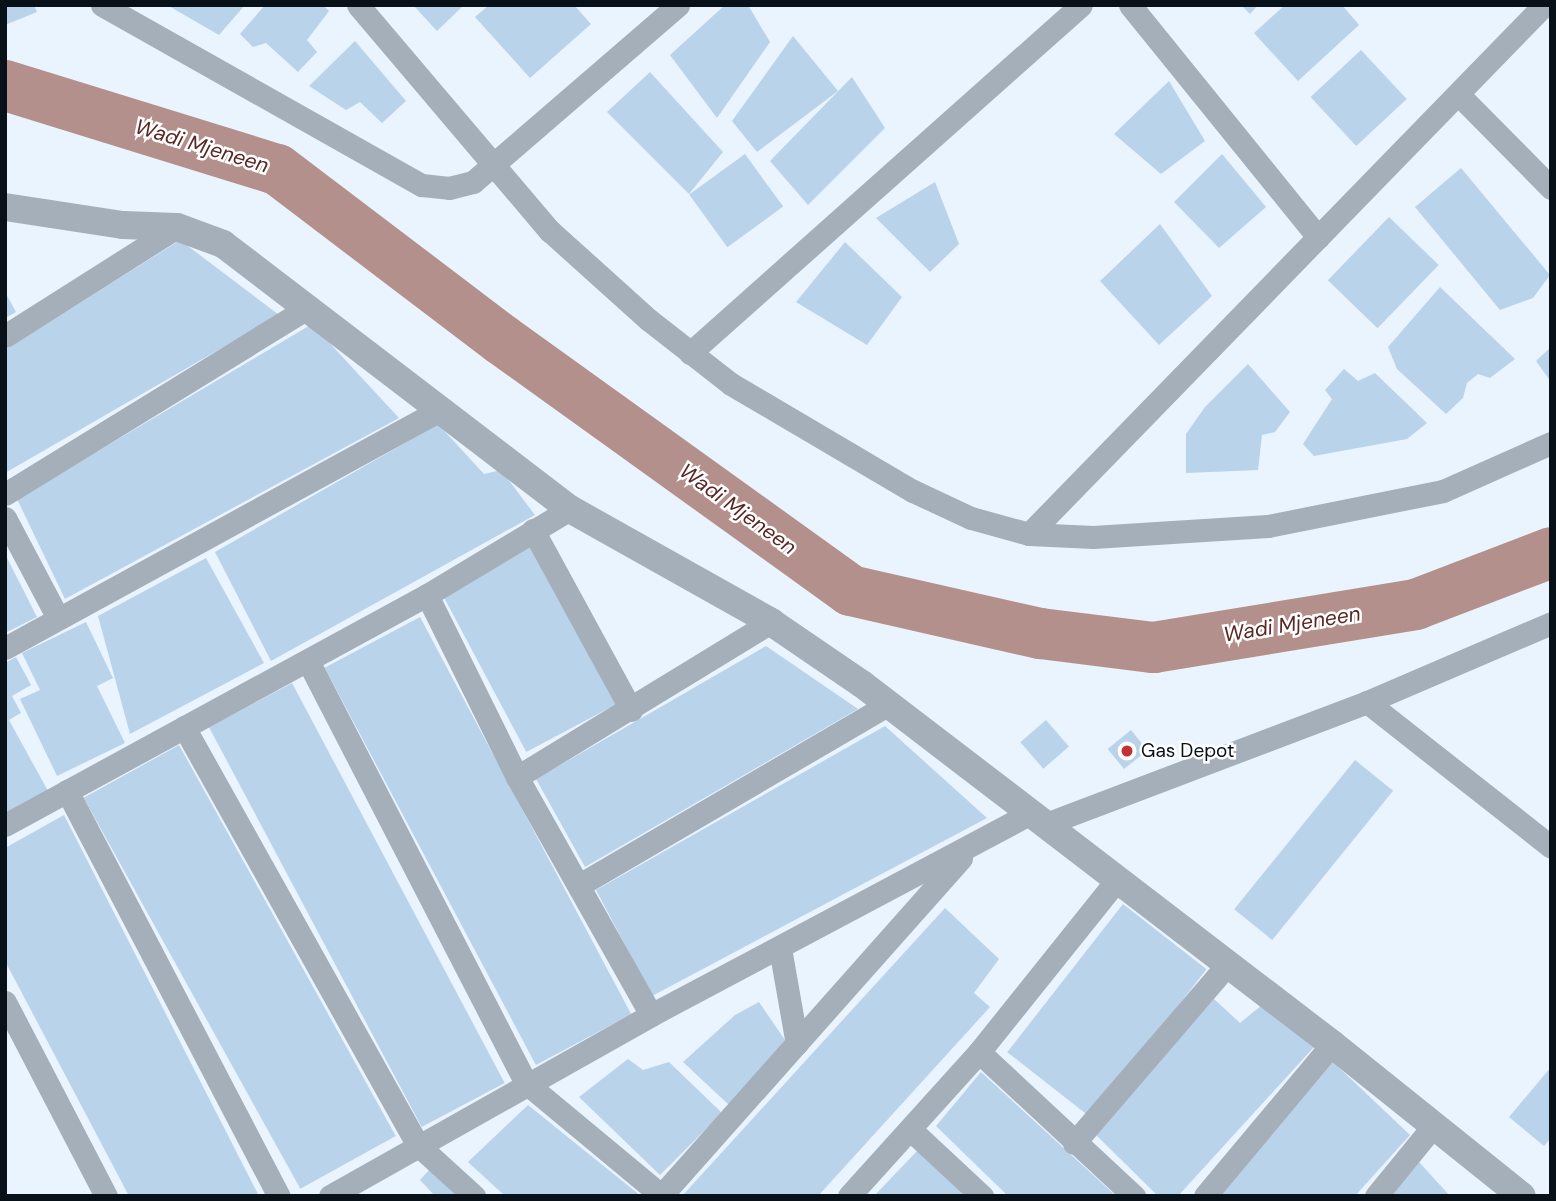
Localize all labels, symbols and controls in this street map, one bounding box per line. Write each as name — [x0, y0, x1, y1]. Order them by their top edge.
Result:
water label: Wadi Mjeneen — [132, 114, 272, 178]
water label: Wadi Mjeneen — [675, 458, 801, 560]
water label: Wadi Mjeneen — [1222, 601, 1362, 647]
place label: Gas Depot — [1141, 740, 1234, 762]
marker: Gas Depot — [1119, 743, 1135, 759]

